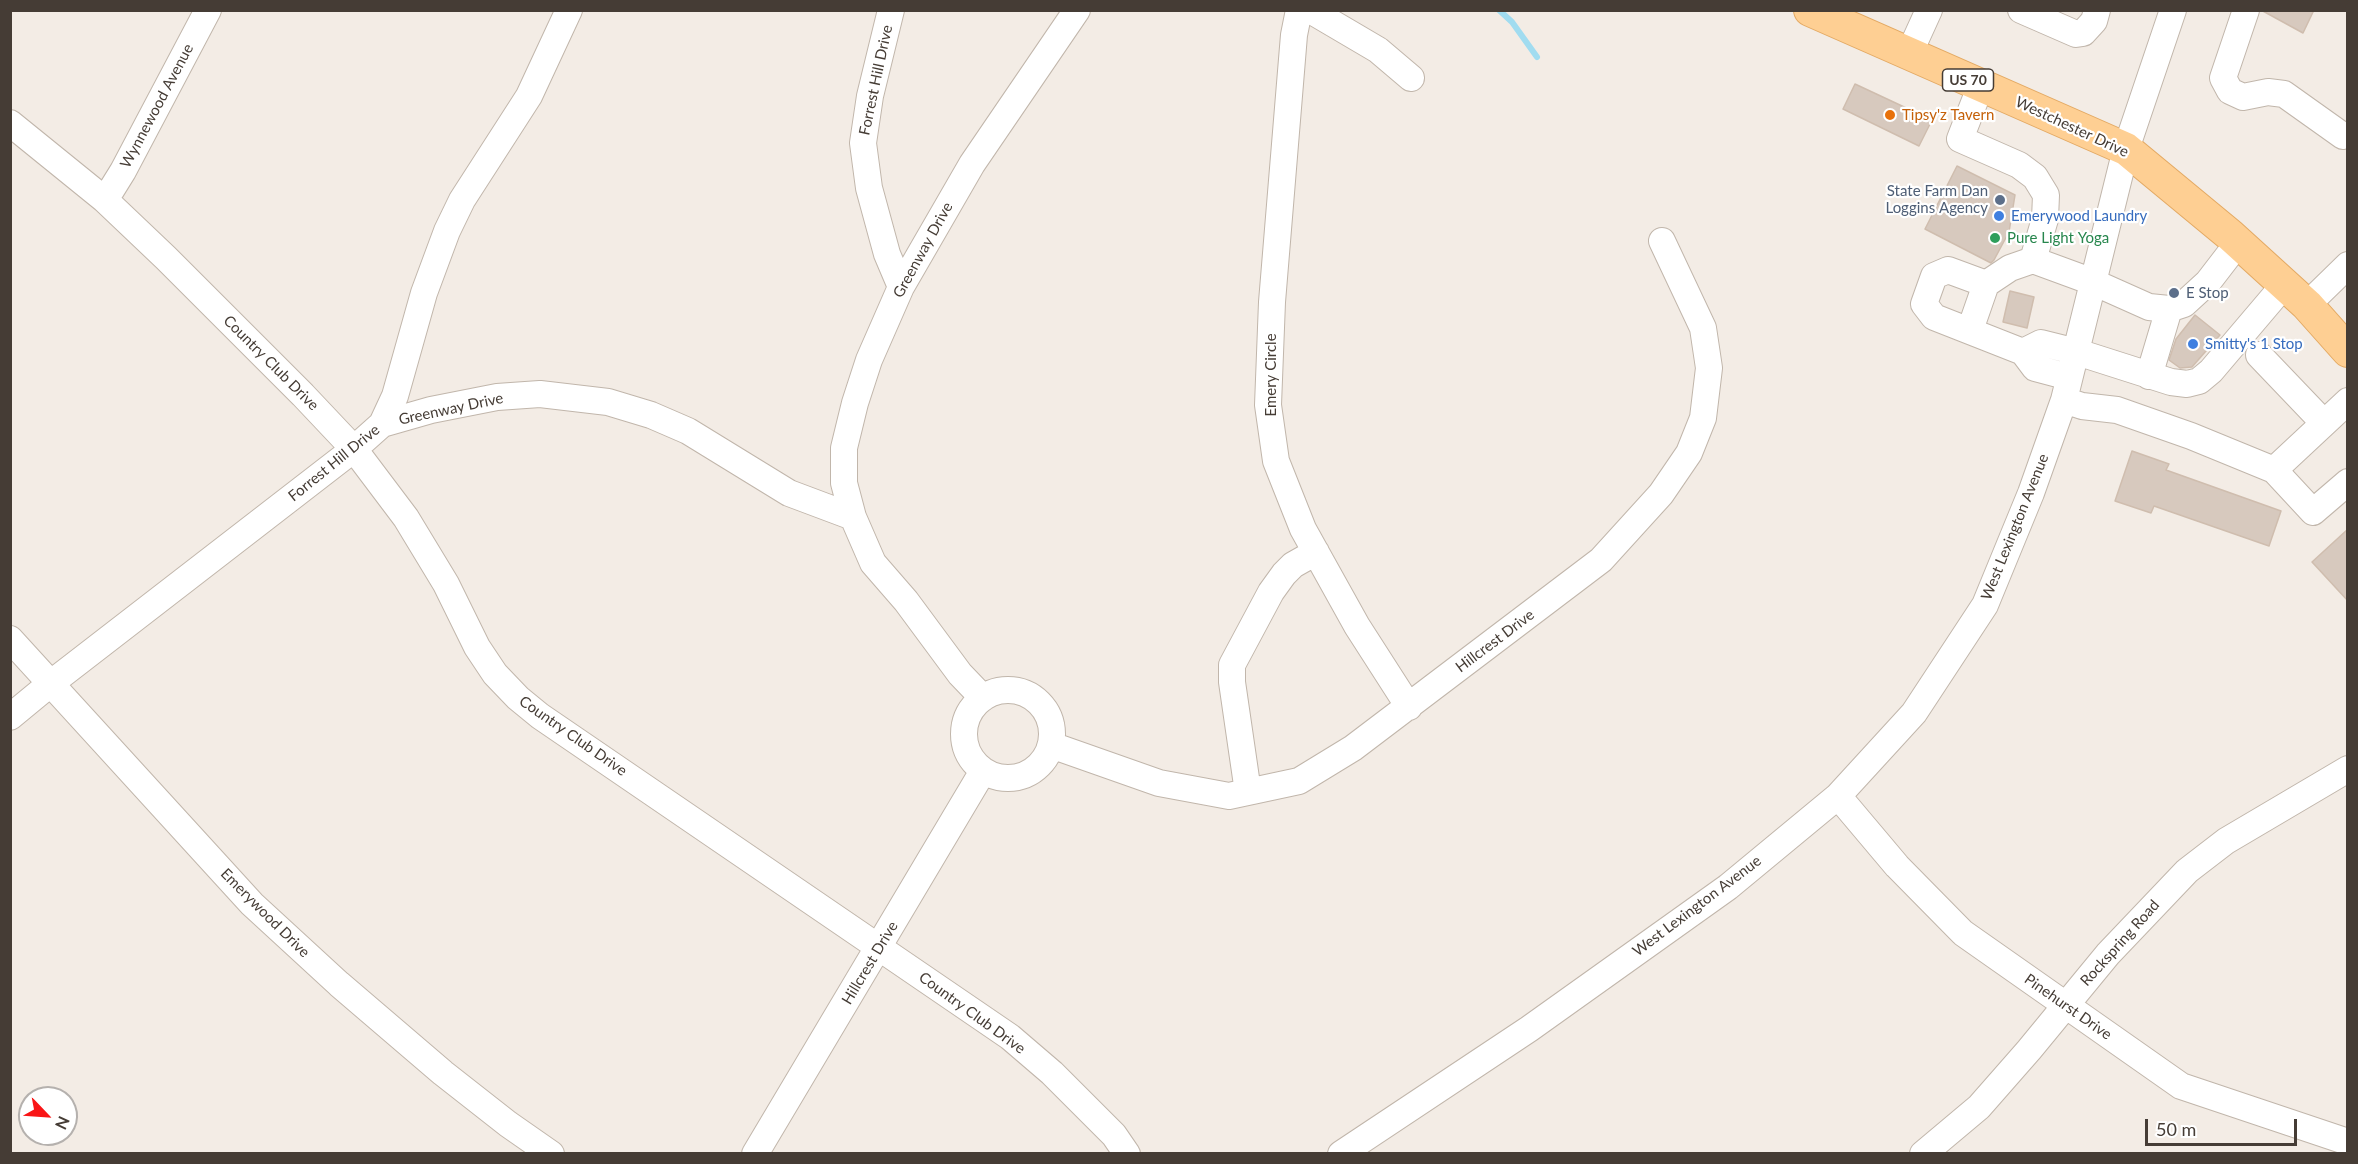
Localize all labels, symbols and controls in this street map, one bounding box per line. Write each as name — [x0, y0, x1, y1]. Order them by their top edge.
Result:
street label: Forrest Hill Drive — [856, 23, 896, 137]
street label: Wynnewood Avenue — [117, 41, 197, 171]
road number: US 70 — [1942, 69, 1994, 91]
street label: Westchester Drive — [2013, 93, 2131, 161]
place label: Tipsy'z Tavern — [1902, 106, 1994, 124]
marker: Tipsy'z Tavern — [1883, 108, 1897, 122]
place label: State Farm Dan Loggins Agency — [1885, 182, 1988, 217]
marker: State Farm Dan Loggins Agency — [1993, 193, 2007, 207]
street label: Greenway Drive — [889, 199, 957, 301]
place label: Emerywood Laundry — [2011, 207, 2147, 225]
marker: Emerywood Laundry — [1992, 209, 2006, 223]
place label: Pure Light Yoga — [2007, 229, 2109, 247]
marker: Pure Light Yoga — [1988, 231, 2002, 245]
place label: E Stop — [2186, 284, 2229, 302]
marker: E Stop — [2167, 286, 2181, 300]
street label: Country Club Drive — [220, 312, 322, 414]
street label: Emery Circle — [1262, 333, 1280, 417]
place label: Smitty's 1 Stop — [2205, 335, 2303, 353]
marker: Smitty's 1 Stop — [2186, 337, 2200, 351]
street label: Greenway Drive — [397, 389, 505, 429]
street label: Forrest Hill Drive — [285, 421, 383, 505]
street label: West Lexington Avenue — [1977, 451, 2053, 603]
street label: Hillcrest Drive — [1452, 606, 1538, 676]
street label: Country Club Drive — [516, 692, 630, 780]
street label: West Lexington Avenue — [1629, 852, 1765, 960]
street label: Emerywood Drive — [217, 865, 313, 961]
street label: Rockspring Road — [2077, 896, 2163, 990]
street label: Hillcrest Drive — [838, 918, 902, 1008]
street label: Country Club Drive — [915, 968, 1029, 1058]
street label: Pinehurst Drive — [2021, 970, 2115, 1044]
north arrow — [18, 1086, 78, 1146]
scale bar — [2148, 1107, 2300, 1145]
text: N — [52, 1113, 74, 1133]
text: 50 m — [2156, 1118, 2196, 1140]

